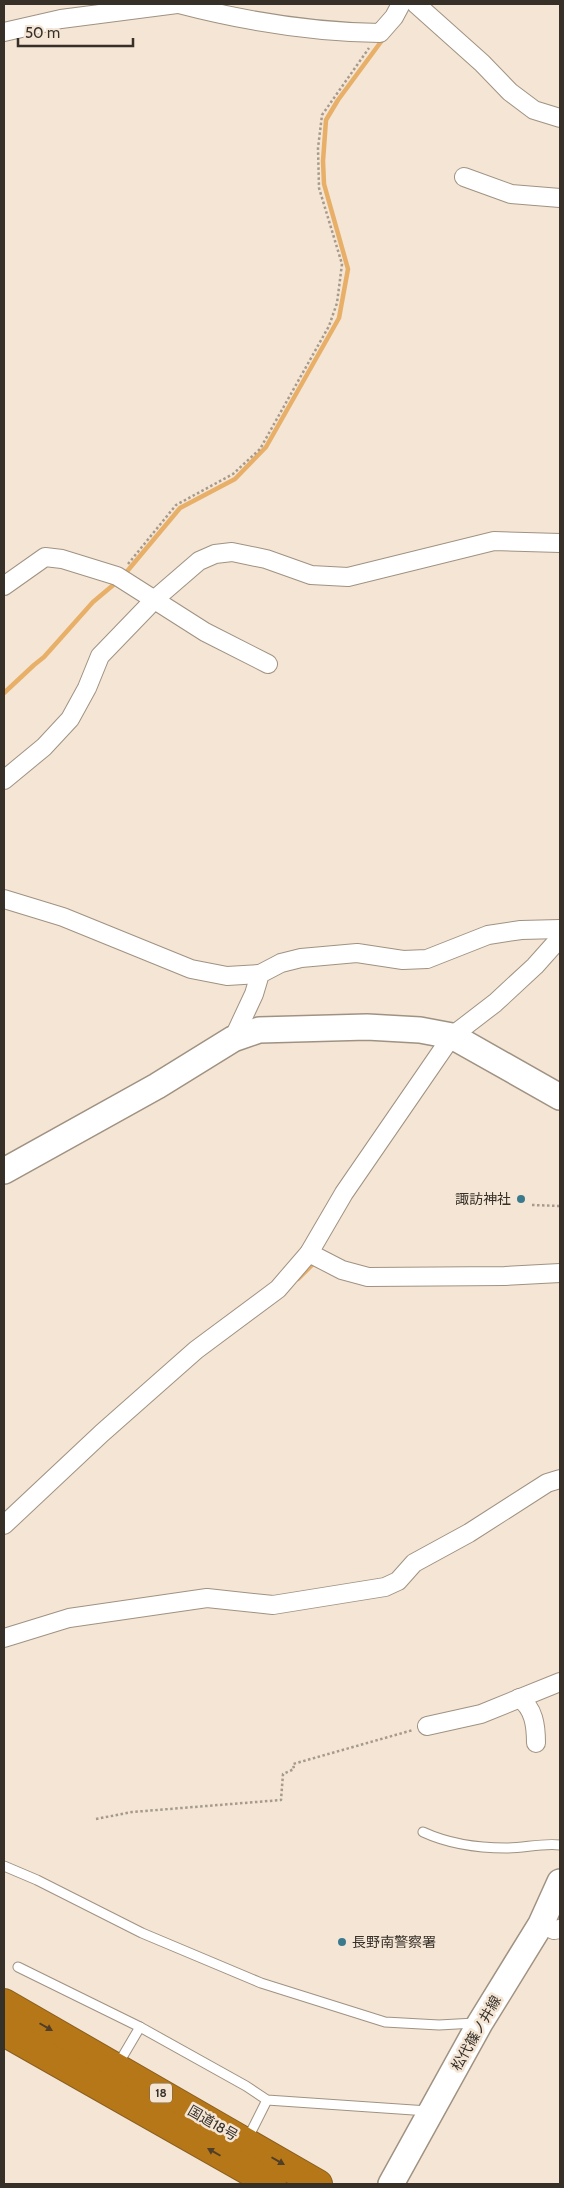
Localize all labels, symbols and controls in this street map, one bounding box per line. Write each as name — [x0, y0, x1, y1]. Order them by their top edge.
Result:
scale bar — [18, 15, 132, 47]
text: 50 m — [25, 24, 60, 42]
place label: 諏訪神社 — [455, 1190, 511, 1208]
marker: 諏訪神社 — [515, 1193, 527, 1205]
place label: 長野南警察署 — [352, 1933, 436, 1951]
marker: 長野南警察署 — [336, 1936, 348, 1948]
street label: 松代篠ノ井線 — [447, 1992, 505, 2074]
one-way arrow — [39, 2023, 53, 2031]
road number: 18 — [150, 2084, 172, 2102]
street label: 国道18号 — [185, 2101, 241, 2145]
one-way arrow — [208, 2147, 221, 2156]
one-way arrow — [270, 2157, 285, 2165]

